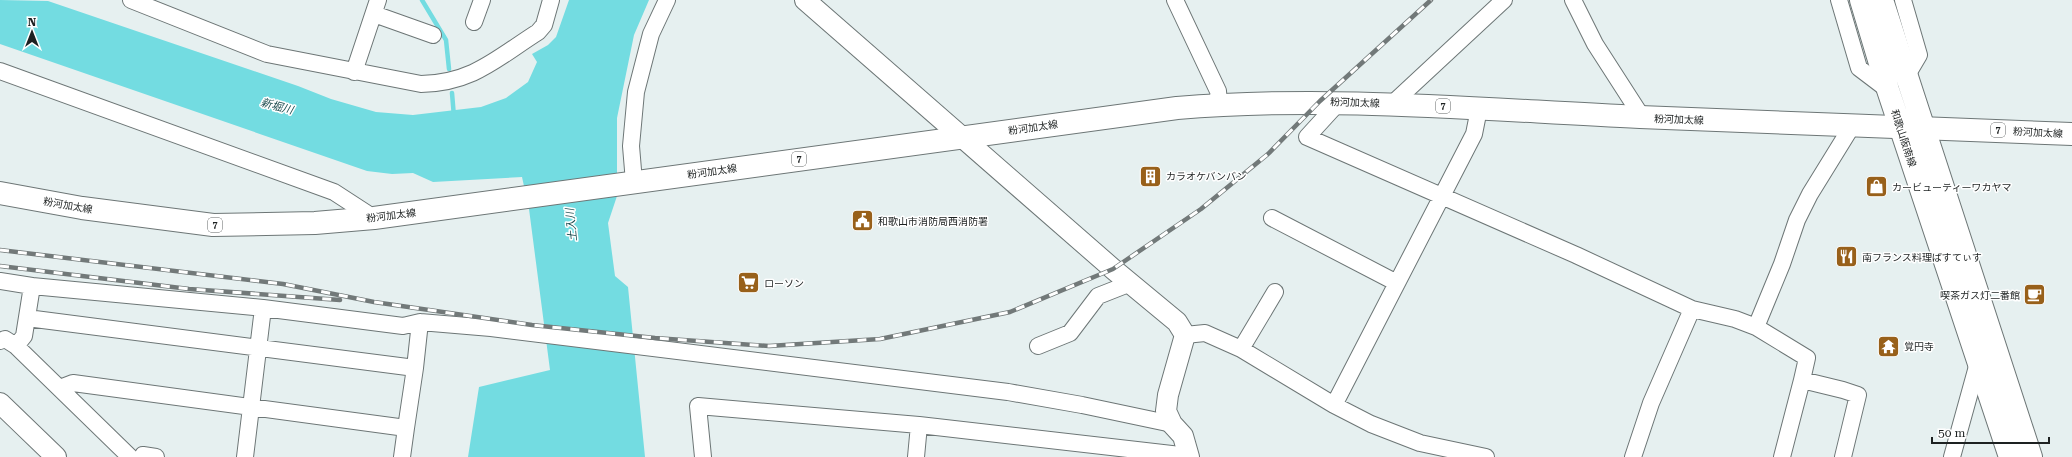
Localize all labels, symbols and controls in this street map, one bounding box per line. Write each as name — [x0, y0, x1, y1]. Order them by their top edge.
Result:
north arrow — [12, 12, 52, 52]
text: N — [28, 16, 37, 29]
water label: 新堀川 — [259, 96, 295, 117]
street label: 粉河加太線 — [1330, 96, 1380, 109]
road number: 7 — [1436, 99, 1450, 113]
street label: 和歌山阪南線 — [1889, 108, 1918, 168]
street label: 粉河加太線 — [1654, 113, 1704, 126]
street label: 粉河加太線 — [1008, 119, 1059, 136]
road number: 7 — [1991, 123, 2005, 137]
street label: 粉河加太線 — [2013, 126, 2063, 139]
road number: 7 — [792, 152, 806, 166]
street label: 粉河加太線 — [687, 163, 738, 180]
building icon: カラオケバンバン — [1138, 163, 1164, 189]
place label: カラオケバンバン — [1166, 171, 1247, 182]
shop icon: カービューティーワカヤマ — [1864, 174, 1890, 200]
place label: カービューティーワカヤマ — [1892, 182, 2011, 193]
street label: 粉河加太線 — [42, 196, 93, 215]
street label: 粉河加太線 — [366, 207, 417, 224]
water label: 土入川 — [563, 207, 580, 242]
public building icon: 和歌山市消防局西消防署 — [849, 208, 875, 234]
place label: 和歌山市消防局西消防署 — [878, 216, 988, 227]
road number: 7 — [208, 218, 222, 232]
restaurant icon: 南フランス料理ぱすてぃす — [1833, 244, 1859, 270]
place label: 南フランス料理ぱすてぃす — [1862, 252, 1982, 263]
supermarket icon: ローソン — [736, 270, 762, 296]
place label: ローソン — [764, 278, 804, 289]
cafe icon: 喫茶ガス灯二番館 — [2022, 282, 2048, 308]
place label: 喫茶ガス灯二番館 — [1940, 290, 2020, 301]
temple icon: 覚円寺 — [1875, 333, 1901, 359]
place label: 覚円寺 — [1904, 341, 1934, 352]
scale bar — [1932, 419, 2049, 445]
text: 50 m — [1938, 426, 1965, 440]

